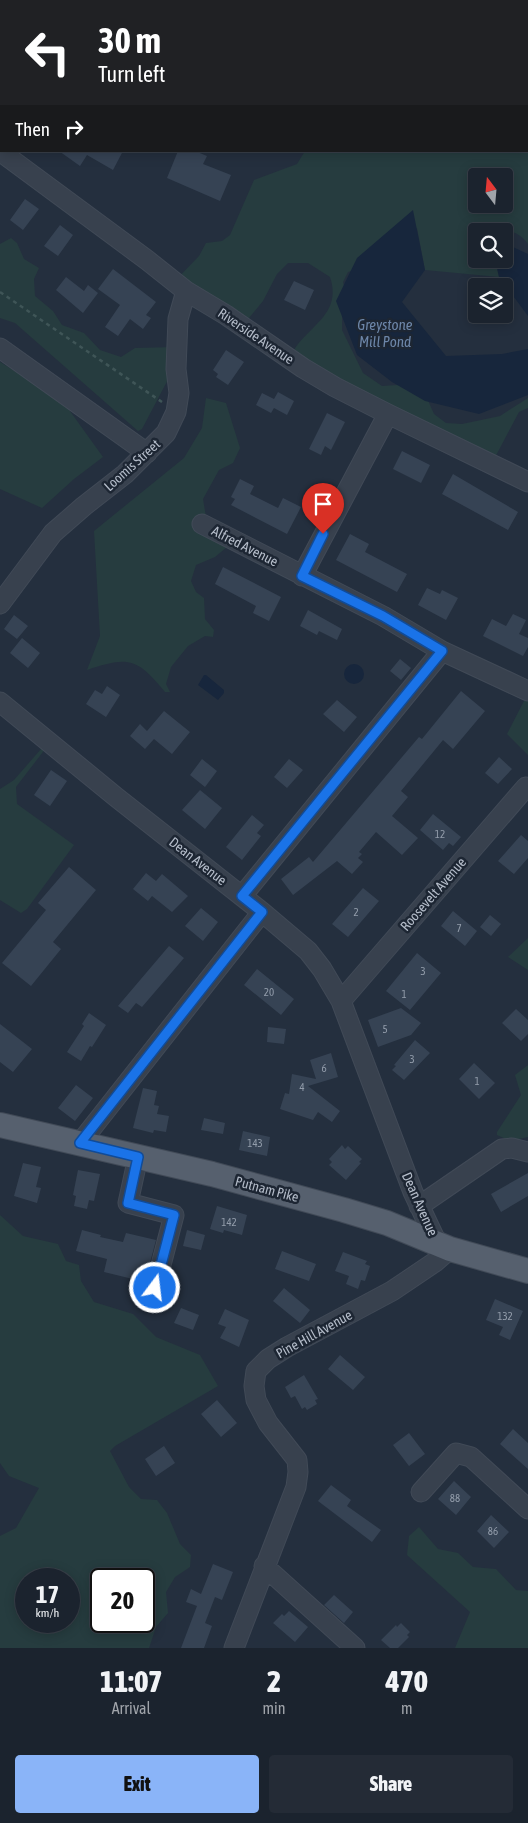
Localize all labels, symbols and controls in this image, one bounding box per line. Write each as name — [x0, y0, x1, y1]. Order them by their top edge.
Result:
icon: left — [15, 20, 80, 85]
text: 30 m — [98, 20, 161, 60]
text: Turn left — [98, 61, 165, 87]
icon: right — [60, 115, 88, 143]
text: Then — [15, 118, 50, 140]
north arrow — [468, 168, 512, 212]
map controls — [468, 168, 513, 323]
button: search — [468, 223, 513, 268]
button: layers — [468, 278, 513, 323]
street label: Riverside Avenue — [215, 305, 297, 367]
water label: Greystone Mill Pond — [357, 316, 413, 350]
street label: Loomis Street — [101, 436, 163, 494]
pin — [302, 483, 344, 534]
icon: arrive — [309, 490, 337, 518]
street label: Alfred Avenue — [209, 522, 281, 570]
house number: 12 — [435, 828, 445, 840]
street label: Dean Avenue — [166, 834, 230, 888]
street label: Roosevelt Avenue — [397, 854, 469, 934]
house number: 2 — [353, 906, 359, 918]
house number: 7 — [456, 922, 462, 934]
house number: 3 — [420, 965, 426, 977]
house number: 20 — [264, 986, 274, 998]
house number: 1 — [401, 988, 407, 1000]
house number: 5 — [382, 1023, 388, 1035]
house number: 3 — [409, 1053, 415, 1065]
house number: 6 — [321, 1062, 327, 1074]
house number: 1 — [474, 1075, 480, 1087]
house number: 4 — [299, 1081, 305, 1093]
house number: 143 — [247, 1137, 263, 1149]
street label: Dean Avenue — [399, 1170, 441, 1238]
street label: Putnam Pike — [234, 1173, 300, 1205]
house number: 142 — [221, 1216, 237, 1228]
position arrow — [128, 1261, 180, 1313]
street label: Pine Hill Avenue — [273, 1307, 355, 1361]
house number: 132 — [497, 1310, 513, 1322]
house number: 88 — [450, 1492, 460, 1504]
house number: 86 — [488, 1525, 498, 1537]
speed limit sign: 20 — [90, 1568, 155, 1633]
text: 17 — [36, 1580, 59, 1608]
text: km/h — [36, 1606, 59, 1620]
text: 11:07 — [100, 1664, 162, 1698]
text: 2 — [267, 1664, 281, 1698]
text: 470 — [386, 1664, 428, 1698]
text: Arrival — [112, 1699, 151, 1717]
text: min — [263, 1699, 286, 1717]
text: m — [401, 1699, 413, 1717]
button: Exit — [15, 1755, 259, 1813]
button: Share — [269, 1755, 513, 1813]

